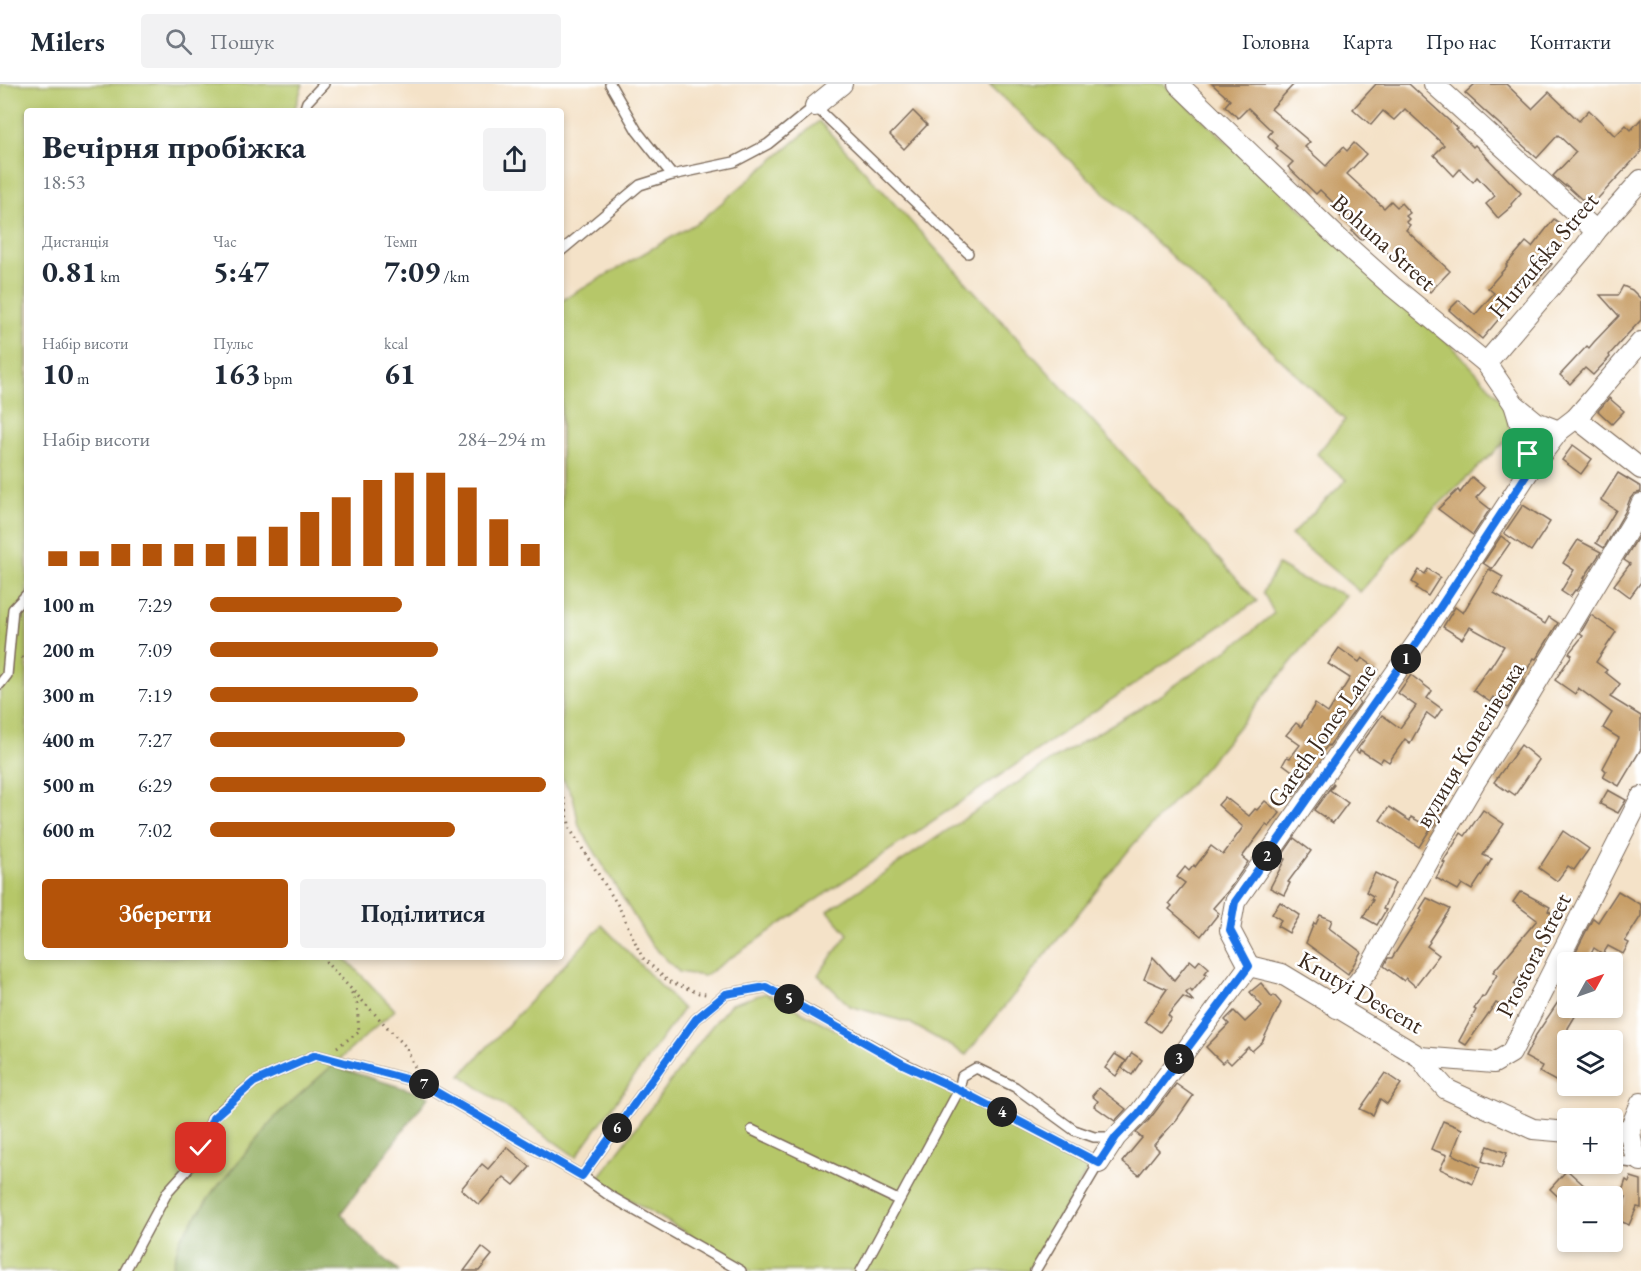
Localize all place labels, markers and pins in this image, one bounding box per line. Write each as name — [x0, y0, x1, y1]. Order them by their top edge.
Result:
pin — [1502, 428, 1553, 479]
pin: 1 — [1391, 644, 1421, 674]
pin: 2 — [1252, 841, 1282, 871]
pin: 5 — [774, 984, 804, 1014]
pin: 3 — [1164, 1044, 1194, 1074]
pin: 7 — [409, 1069, 439, 1099]
pin: 4 — [987, 1097, 1017, 1127]
pin: 6 — [602, 1113, 632, 1143]
pin — [175, 1122, 226, 1173]

